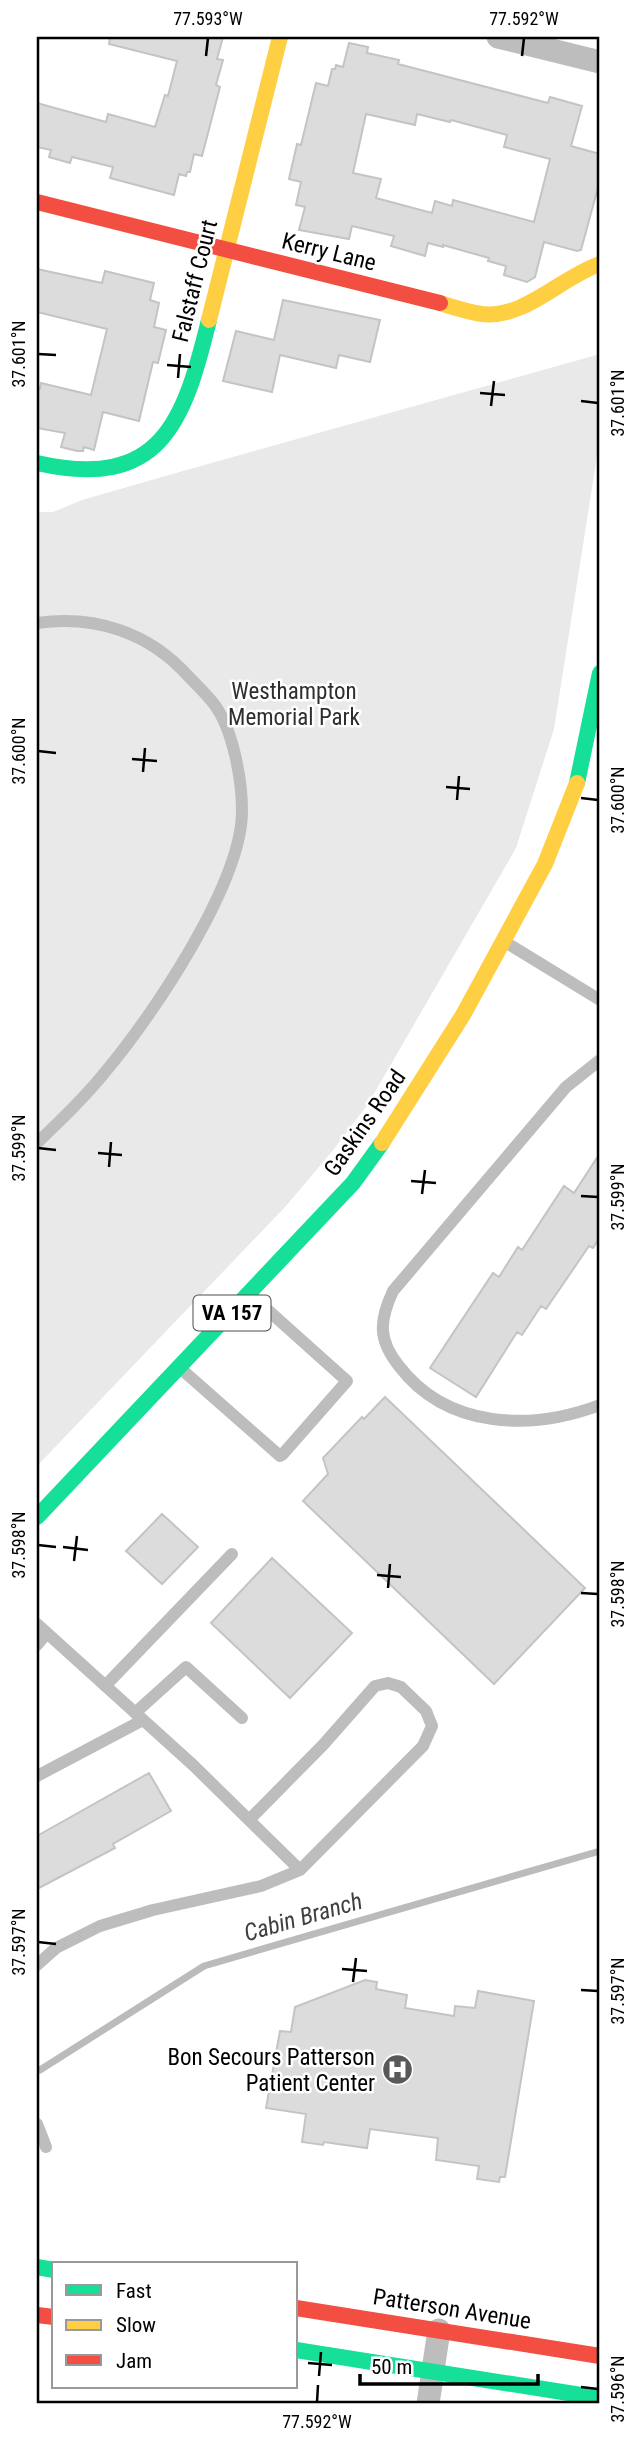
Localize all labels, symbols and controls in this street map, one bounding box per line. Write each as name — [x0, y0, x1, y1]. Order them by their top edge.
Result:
text: 77.593°W — [173, 8, 243, 29]
text: 77.592°W — [489, 8, 559, 29]
street label: Falstaff Court — [167, 217, 223, 345]
street label: Kerry Lane — [279, 227, 379, 277]
text: 37.601°N — [8, 320, 29, 388]
text: 37.601°N — [607, 369, 628, 437]
park label: Westhampton Memorial Park — [228, 678, 361, 731]
text: 37.600°N — [8, 717, 29, 785]
text: 37.600°N — [607, 766, 628, 834]
street label: Gaskins Road — [318, 1065, 412, 1181]
text: 37.599°N — [8, 1114, 29, 1182]
text: 37.599°N — [607, 1163, 628, 1231]
road number: VA 157 — [194, 1296, 270, 1330]
text: 37.598°N — [8, 1511, 29, 1579]
text: 37.598°N — [607, 1560, 628, 1628]
water label: Cabin Branch — [241, 1887, 365, 1947]
text: 37.597°N — [8, 1908, 29, 1976]
text: 37.597°N — [607, 1957, 628, 2025]
place label: Bon Secours Patterson Patient Center — [167, 2044, 375, 2097]
hospital icon: Bon Secours Patterson Patient Center — [381, 2053, 415, 2087]
legend — [52, 2262, 298, 2388]
text: Fast — [116, 2279, 152, 2303]
street label: Patterson Avenue — [371, 2283, 533, 2335]
text: Slow — [116, 2313, 156, 2337]
scale bar — [360, 2343, 539, 2387]
text: Jam — [116, 2349, 152, 2373]
text: 50 m — [371, 2355, 412, 2379]
text: 37.596°N — [607, 2355, 628, 2423]
text: 77.592°W — [282, 2411, 352, 2432]

